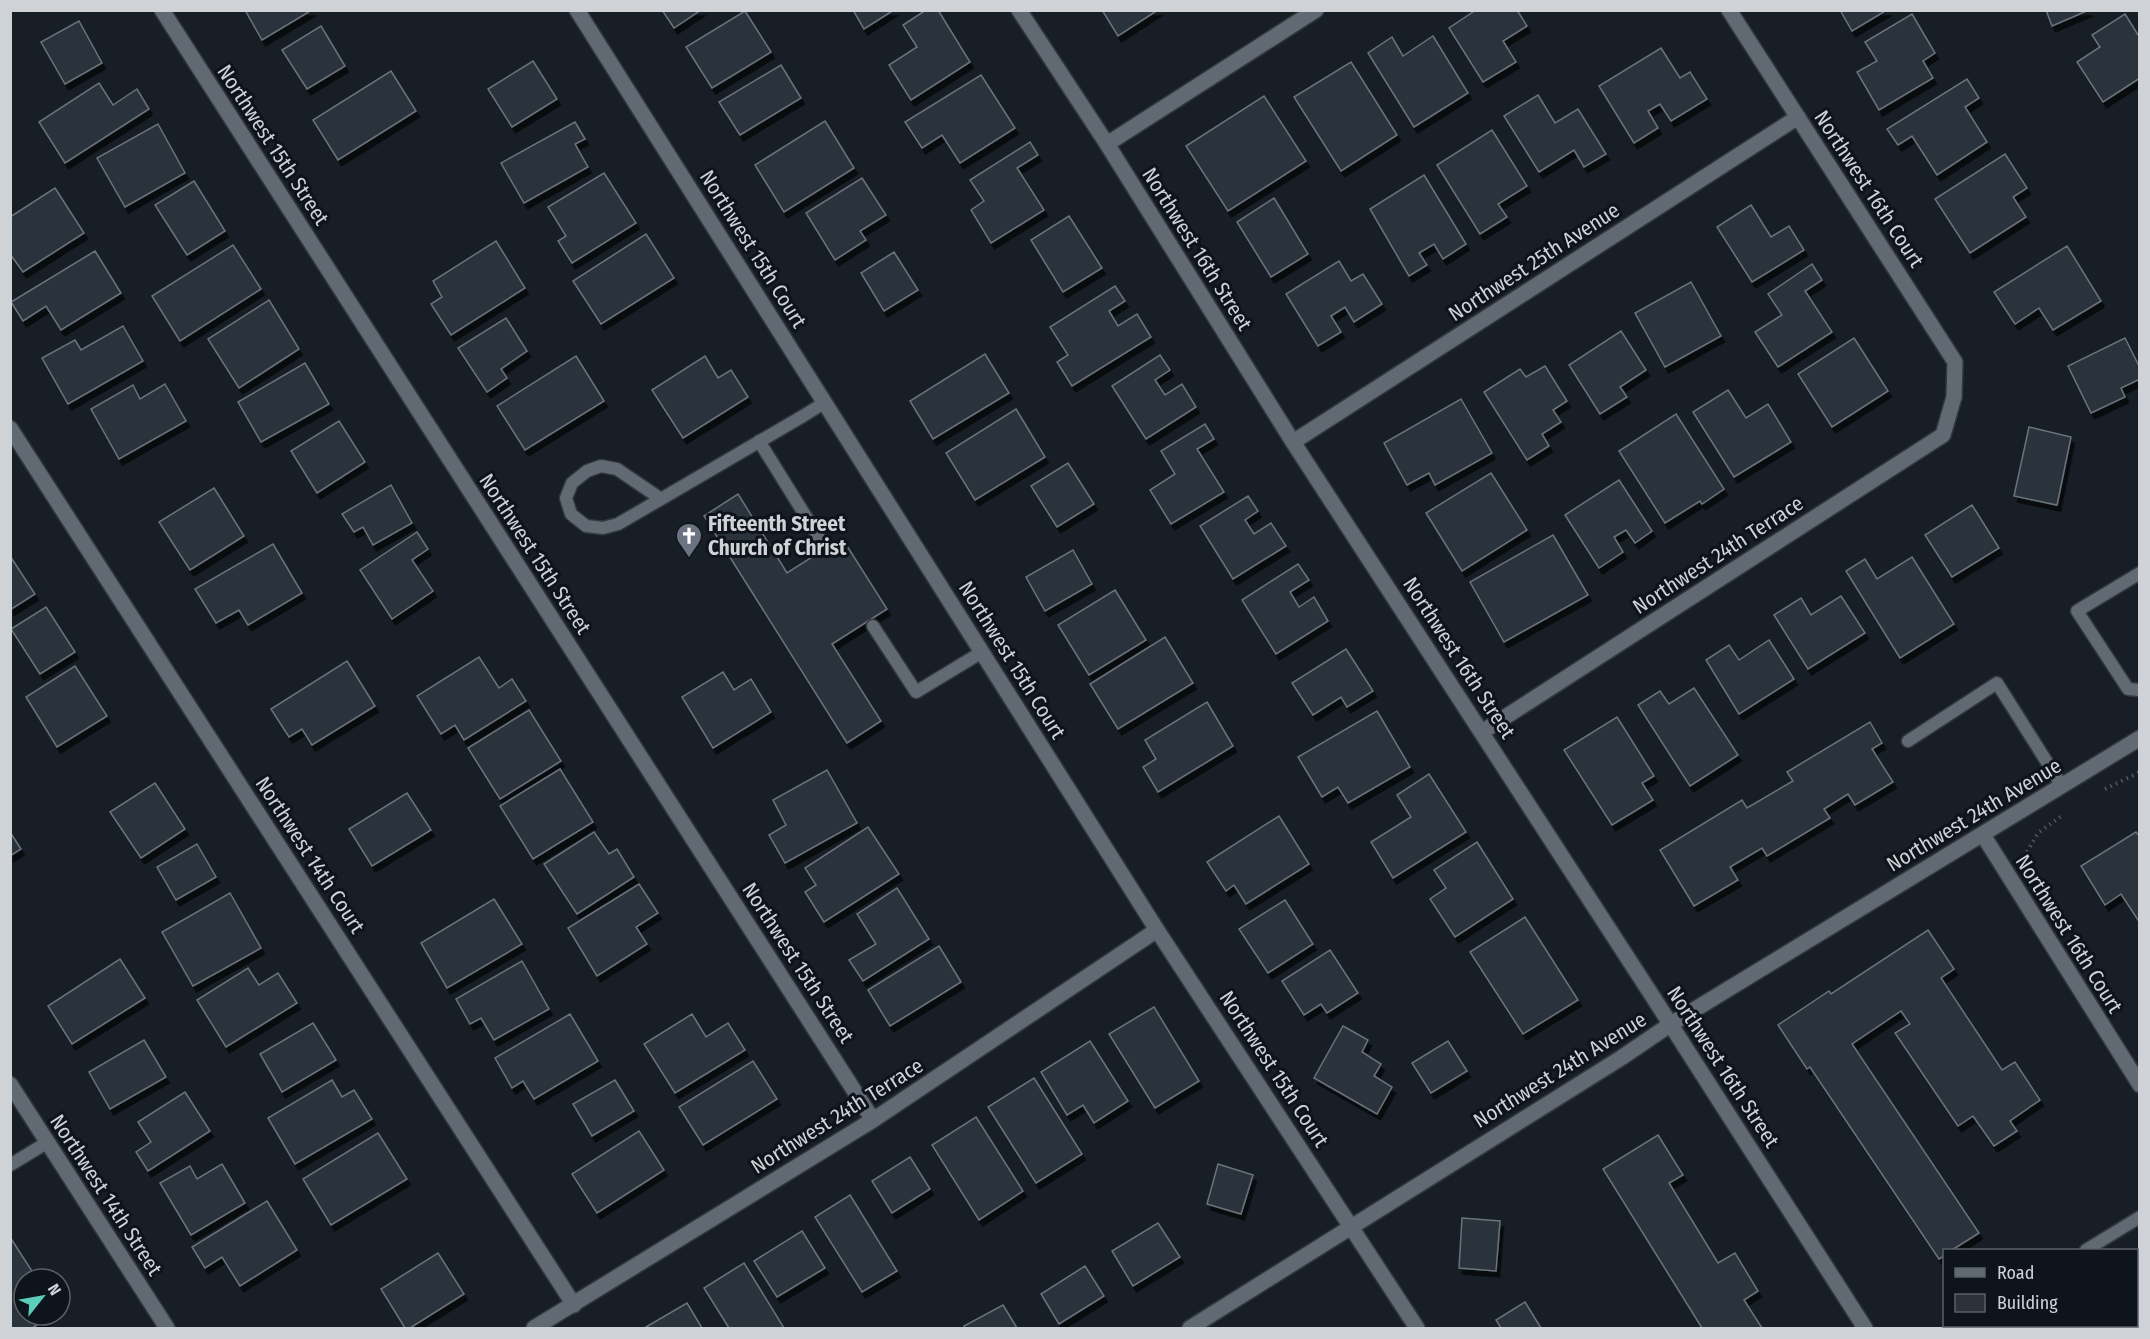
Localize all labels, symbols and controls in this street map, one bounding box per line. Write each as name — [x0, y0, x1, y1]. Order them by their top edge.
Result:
street label: Northwest 15th Street — [211, 60, 335, 230]
street label: Northwest 16th Court — [1809, 106, 1930, 272]
street label: Northwest 16th Street — [1136, 163, 1258, 335]
street label: Northwest 15th Court — [694, 165, 812, 333]
street label: Northwest 25th Avenue — [1444, 197, 1624, 327]
street label: Northwest 15th Street — [473, 469, 597, 639]
street label: Northwest 24th Terrace — [1628, 490, 1808, 620]
place label: Fifteenth Street Church of Christ — [708, 511, 847, 561]
church icon: Fifteenth Street Church of Christ — [674, 521, 704, 559]
street label: Northwest 16th Street — [1397, 572, 1521, 744]
street label: Northwest 15th Court — [953, 576, 1071, 744]
street label: Northwest 24th Avenue — [1882, 753, 2066, 877]
street label: Northwest 14th Court — [250, 772, 370, 938]
street label: Northwest 16th Court — [2010, 850, 2128, 1018]
street label: Northwest 15th Street — [736, 878, 860, 1048]
street label: Northwest 16th Street — [1661, 981, 1785, 1153]
street label: Northwest 15th Court — [1214, 986, 1334, 1152]
street label: Northwest 24th Avenue — [1469, 1006, 1651, 1134]
street label: Northwest 24th Terrace — [746, 1053, 928, 1179]
street label: Northwest 14th Street — [44, 1110, 168, 1281]
legend — [1943, 1249, 2138, 1327]
text: Road — [1997, 1262, 2034, 1284]
north arrow — [12, 1267, 72, 1327]
text: N — [44, 1281, 65, 1299]
text: Building — [1997, 1292, 2058, 1314]

